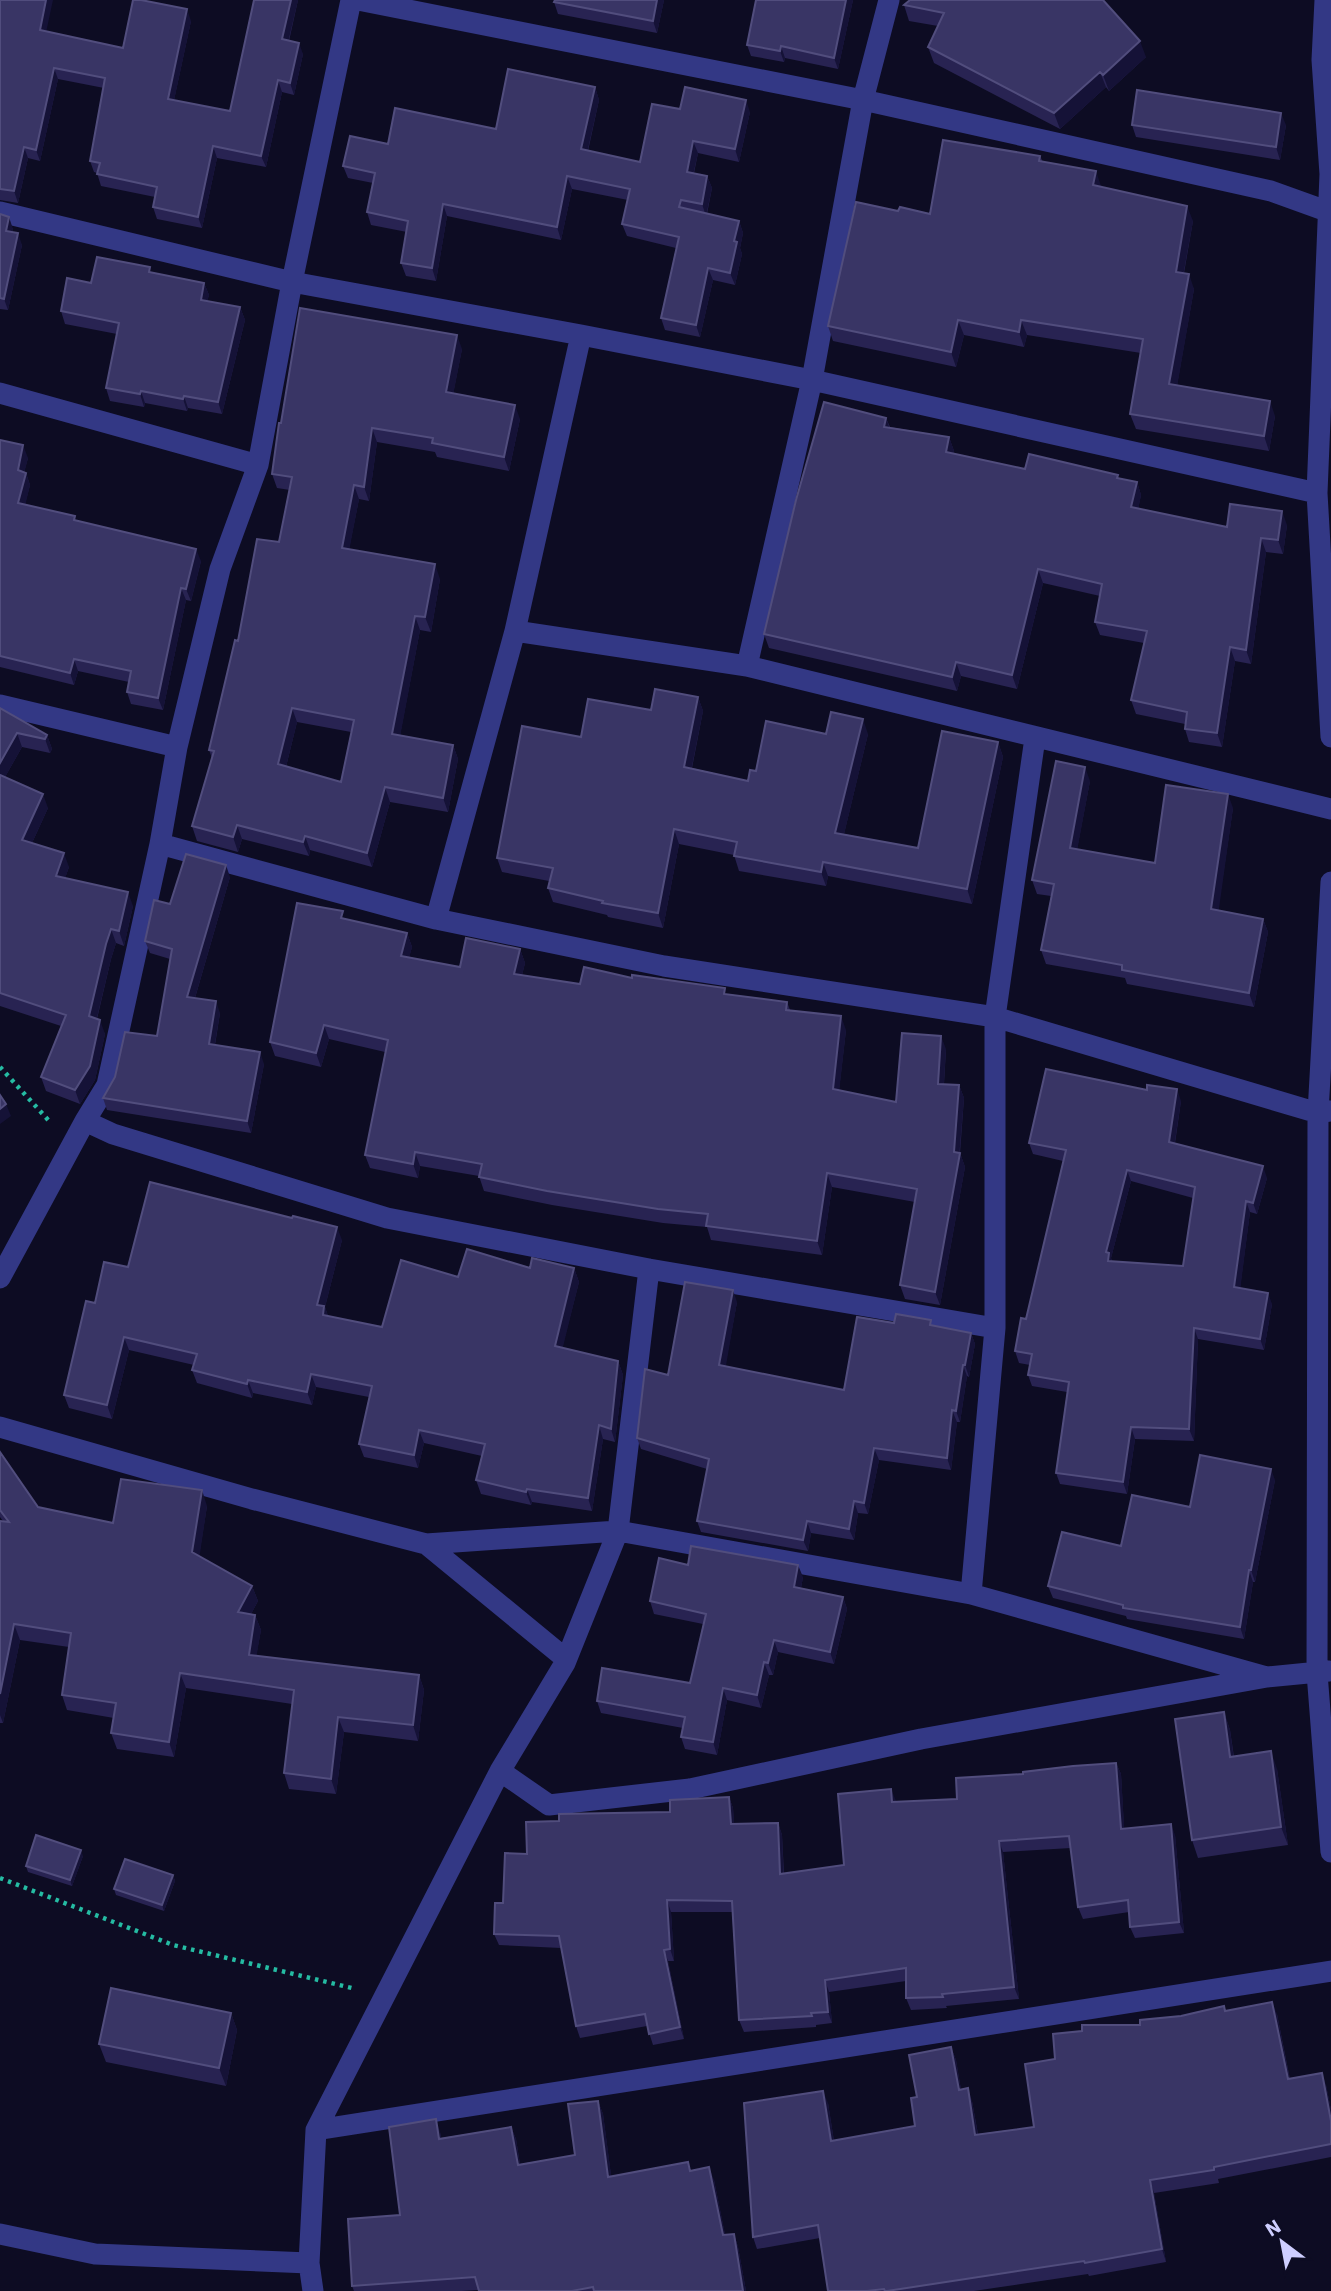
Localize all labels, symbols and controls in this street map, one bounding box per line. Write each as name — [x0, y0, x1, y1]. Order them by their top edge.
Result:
north arrow — [1247, 2207, 1317, 2277]
text: N — [1261, 2214, 1285, 2241]

